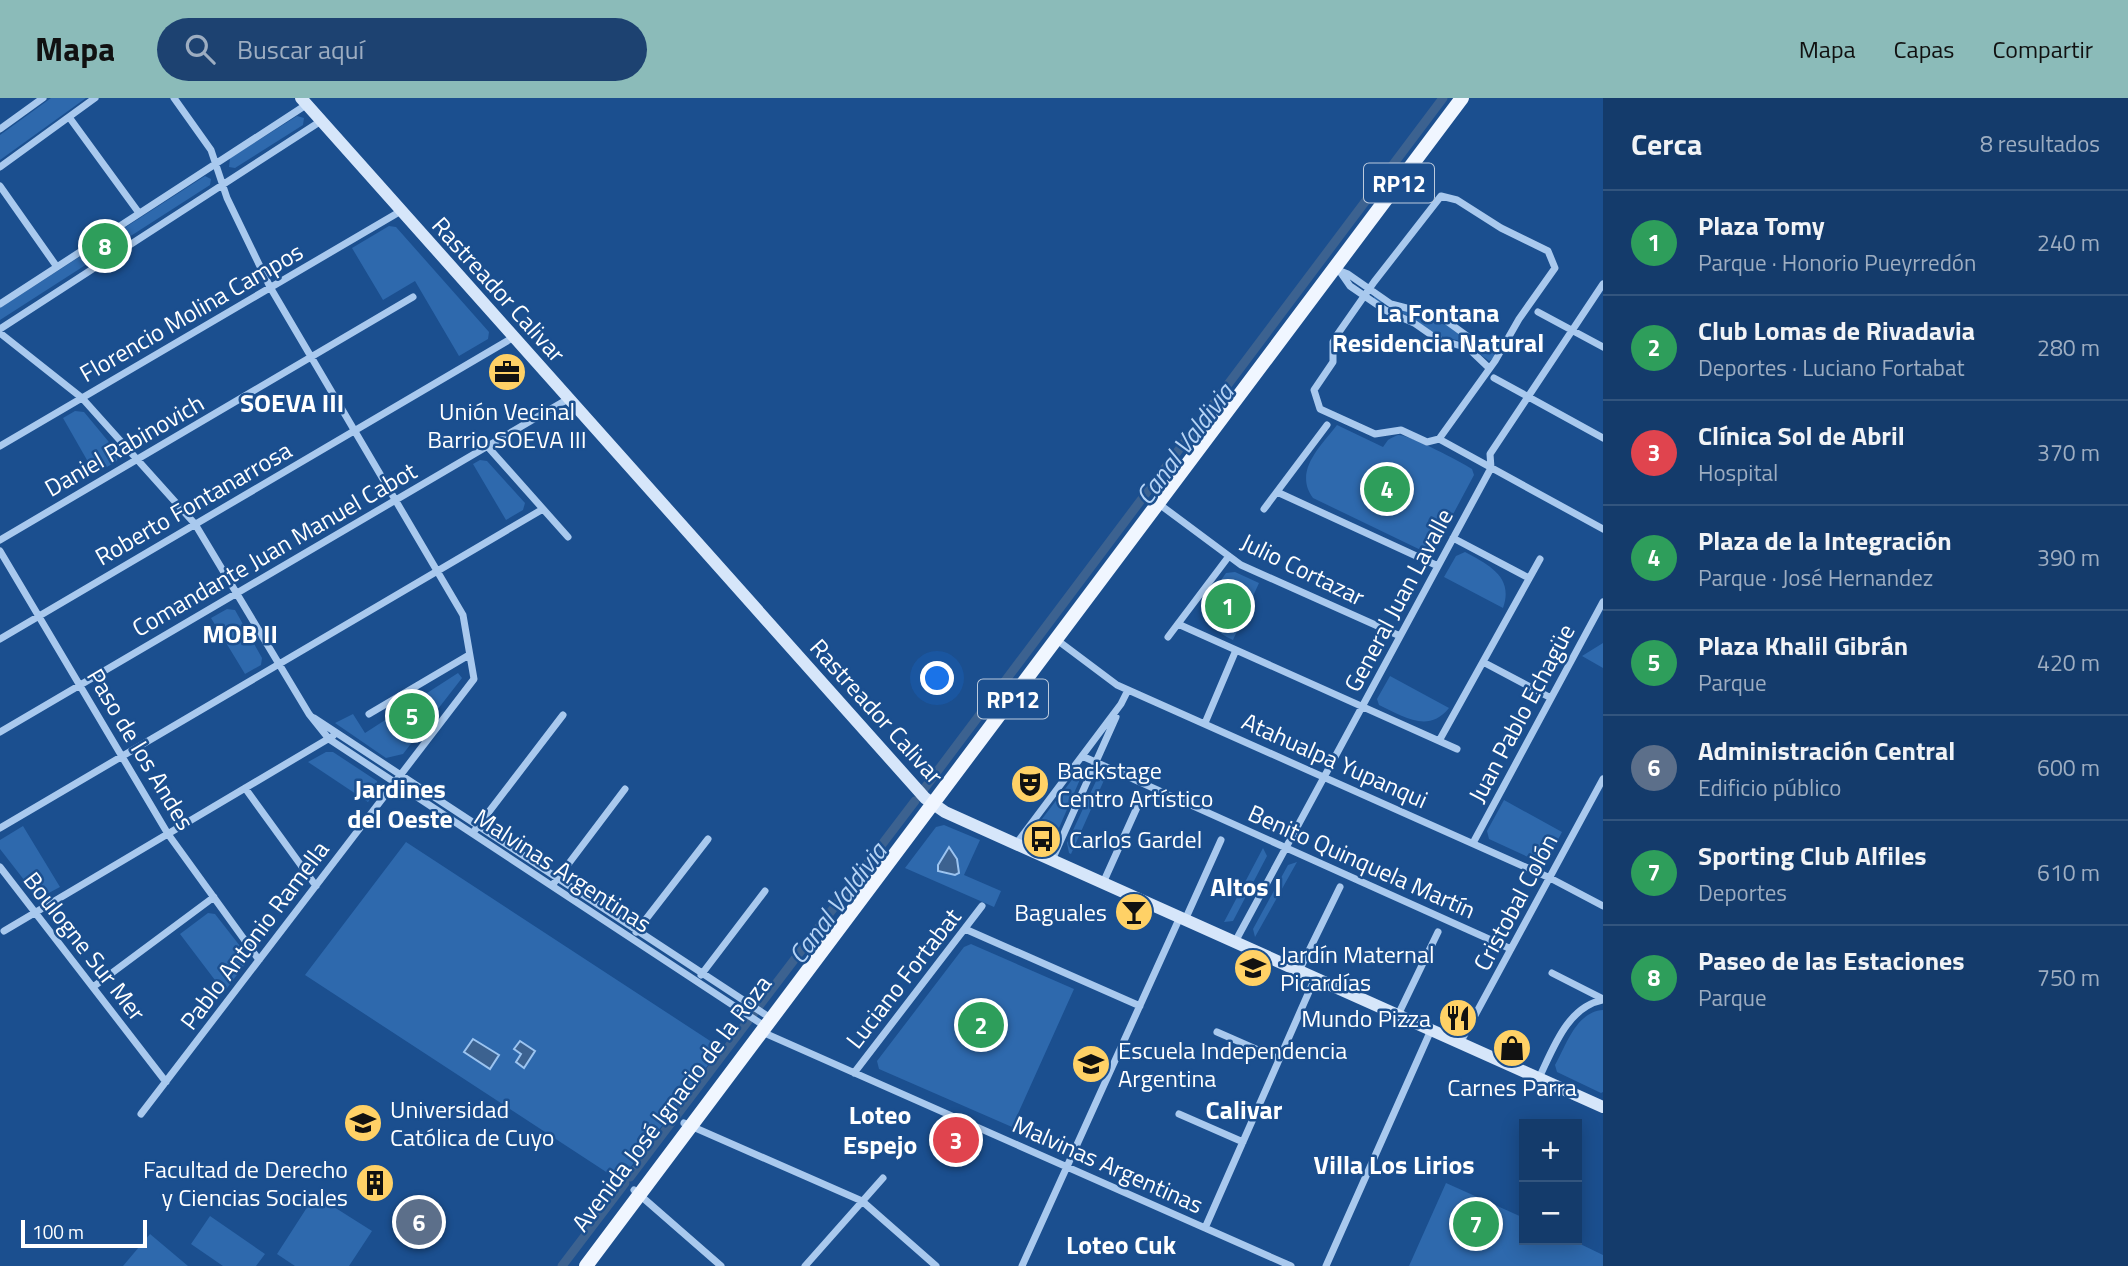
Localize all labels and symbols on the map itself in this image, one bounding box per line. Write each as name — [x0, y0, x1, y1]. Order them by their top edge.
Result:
road number: RP12 — [1364, 164, 1434, 202]
street label: Rastreador Calivar — [424, 208, 574, 370]
pin: 8 — [82, 220, 128, 272]
street label: Florencio Molina Campos — [72, 233, 310, 391]
district label: La Fontana Residencia Natural — [1332, 293, 1544, 362]
office icon: Unión Vecinal Barrio SOEVA III — [486, 351, 528, 393]
water label: Canal Valdivia — [1125, 373, 1244, 513]
district label: SOEVA III — [240, 383, 344, 422]
street label: Daniel Rabinovich — [38, 385, 210, 505]
place label: Unión Vecinal Barrio SOEVA III — [427, 393, 587, 457]
street label: Roberto Fontanarrosa — [88, 432, 298, 574]
street label: Comandante Juan Manuel Cabot — [125, 452, 423, 645]
pin: 4 — [1364, 463, 1410, 515]
street label: General Juan Lavalle — [1334, 502, 1462, 698]
street label: Julio Cortazar — [1235, 523, 1371, 615]
pin: 1 — [1205, 580, 1251, 632]
district label: MOB II — [202, 614, 278, 653]
street label: Juan Pablo Echagüe — [1459, 617, 1583, 809]
street label: Rastreador Calivar — [802, 630, 952, 792]
street label: Paso de los Andes — [78, 661, 204, 837]
your location — [920, 661, 954, 695]
road number: RP12 — [978, 680, 1048, 719]
pin: 5 — [389, 690, 435, 742]
street label: Atahualpa Yupanqui — [1236, 703, 1434, 817]
place label: Backstage Centro Artístico — [1057, 752, 1213, 816]
theatre icon: Backstage Centro Artístico — [1009, 763, 1051, 805]
district label: Jardines del Oeste — [347, 769, 453, 838]
street label: Benito Quinquela Martín — [1243, 795, 1481, 927]
street label: Malvinas Argentinas — [467, 799, 659, 941]
bus stop icon: Carlos Gardel — [1021, 818, 1063, 860]
place label: Carlos Gardel — [1069, 821, 1202, 857]
street label: Cristobal Colón — [1464, 827, 1566, 977]
water label: Canal Valdivia — [778, 832, 897, 972]
street label: Pablo Antonio Ramella — [171, 833, 337, 1037]
street label: Boulogne Sur Mer — [15, 864, 155, 1028]
district label: Altos I — [1210, 867, 1282, 906]
bar icon: Baguales — [1113, 891, 1155, 933]
place label: Baguales — [1014, 894, 1107, 930]
street label: Luciano Fortabat — [837, 900, 970, 1056]
place label: Jardín Maternal Picardías — [1280, 936, 1435, 1000]
school or university icon: Jardín Maternal Picardías — [1232, 947, 1274, 989]
street label: Avenida José Ignacio de la Roza — [562, 967, 780, 1239]
restaurant icon: Mundo Pizza — [1437, 997, 1479, 1039]
pin: 2 — [958, 999, 1004, 1051]
place label: Mundo Pizza — [1301, 1000, 1431, 1036]
shop icon: Carnes Parra — [1491, 1027, 1533, 1069]
place label: Escuela Independencia Argentina — [1118, 1032, 1347, 1096]
school or university icon: Escuela Independencia Argentina — [1070, 1043, 1112, 1085]
place label: Carnes Parra — [1447, 1069, 1577, 1105]
district label: Calivar — [1206, 1090, 1283, 1129]
place label: Universidad Católica de Cuyo — [390, 1091, 554, 1155]
district label: Loteo Espejo — [843, 1095, 917, 1164]
school or university icon: Universidad Católica de Cuyo — [342, 1102, 384, 1144]
street label: Malvinas Argentinas — [1007, 1106, 1209, 1222]
pin: 3 — [933, 1114, 979, 1166]
district label: Villa Los Lirios — [1314, 1145, 1475, 1184]
place label: Facultad de Derecho y Ciencias Sociales — [143, 1151, 348, 1215]
building icon: Facultad de Derecho y Ciencias Sociales — [354, 1162, 396, 1204]
pin: 6 — [396, 1196, 442, 1248]
pin: 7 — [1453, 1198, 1499, 1250]
scale bar — [21, 1217, 147, 1249]
district label: Loteo Cuk — [1066, 1225, 1177, 1264]

